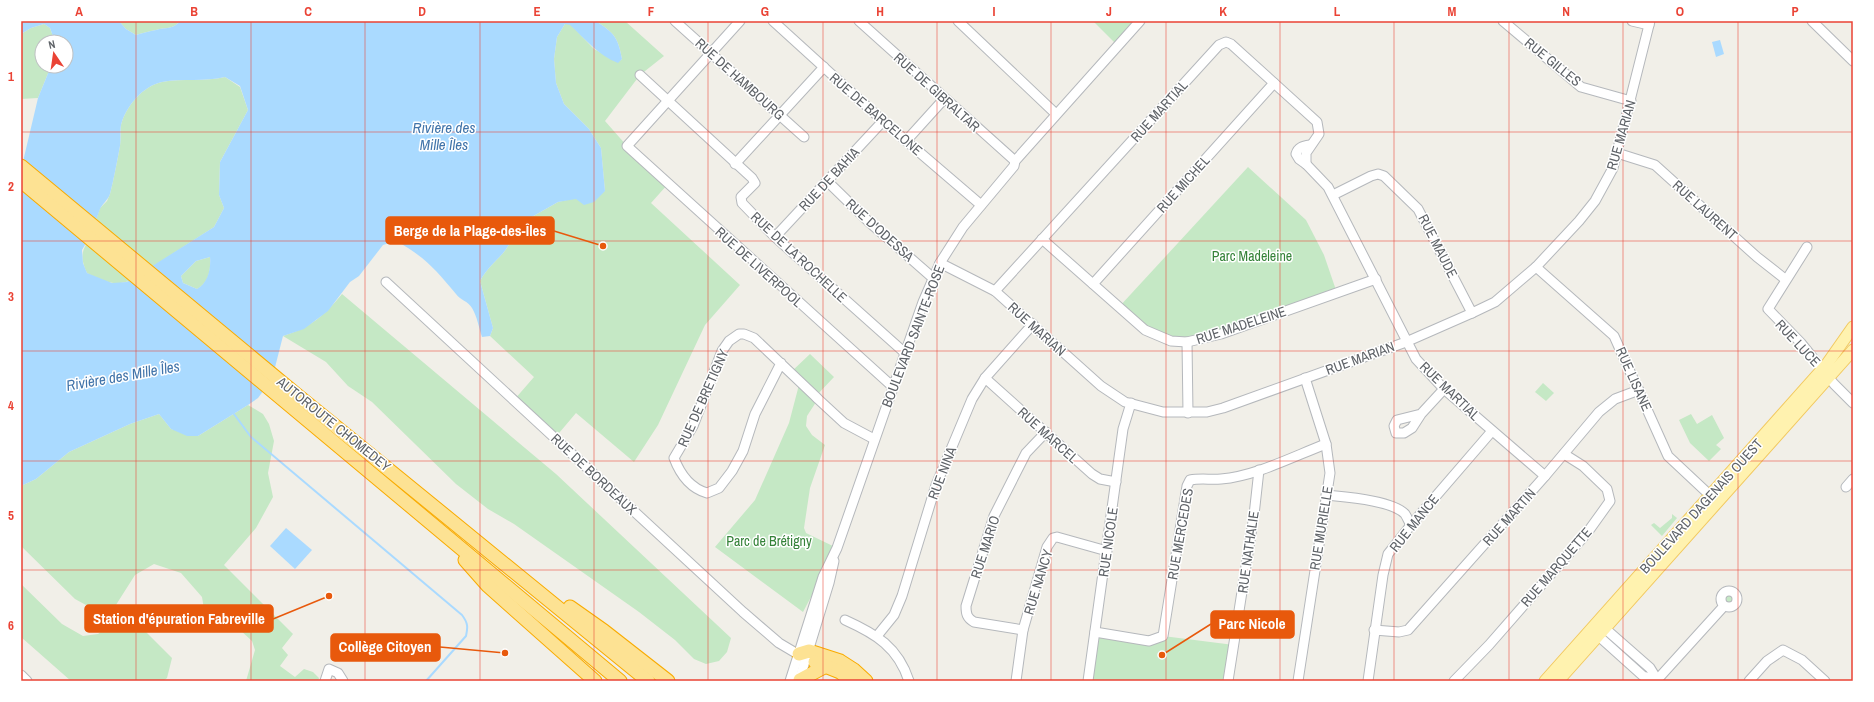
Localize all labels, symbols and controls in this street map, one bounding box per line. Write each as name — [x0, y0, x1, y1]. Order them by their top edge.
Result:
text: A — [75, 3, 83, 20]
text: B — [190, 3, 198, 20]
text: C — [304, 3, 312, 20]
text: D — [418, 3, 426, 20]
text: E — [533, 3, 541, 20]
text: F — [648, 3, 655, 20]
text: G — [761, 3, 769, 20]
text: H — [876, 3, 884, 20]
text: I — [993, 3, 996, 20]
text: J — [1106, 3, 1112, 20]
text: K — [1219, 3, 1227, 20]
text: L — [1334, 3, 1341, 20]
text: M — [1448, 3, 1457, 20]
text: N — [1562, 3, 1570, 20]
text: O — [1676, 3, 1684, 20]
text: P — [1791, 3, 1799, 20]
north arrow — [34, 34, 74, 74]
street label: RUE DE HAMBOURG — [692, 34, 788, 124]
street label: RUE GILLES — [1521, 34, 1585, 90]
text: N — [47, 37, 56, 52]
street label: RUE DE GIBRALTAR — [890, 49, 984, 135]
text: 1 — [8, 68, 14, 85]
street label: RUE DE BARCELONE — [826, 69, 926, 159]
street label: RUE MARTIAL — [1127, 76, 1192, 146]
street label: RUE MARIAN — [1602, 98, 1640, 172]
water label: Rivière des Mille Îles — [413, 117, 475, 155]
street label: RUE DE BAHIA — [795, 143, 863, 215]
street label: RUE MICHEL — [1153, 151, 1214, 216]
street label: RUE LAURENT — [1669, 176, 1741, 244]
text: 2 — [8, 178, 14, 195]
street label: RUE D'ODESSA — [842, 195, 918, 266]
street label: RUE DE LA ROCHELLE — [747, 208, 851, 306]
street label: RUE MAUDE — [1414, 211, 1462, 281]
callout: Berge de la Plage-des-Îles — [386, 217, 554, 244]
text: Berge de la Plage-des-Îles — [394, 220, 546, 241]
street label: RUE DE LIVERPOOL — [711, 223, 807, 311]
park label: Parc Madeleine — [1212, 247, 1292, 265]
street label: BOULEVARD SAINTE-ROSE — [878, 262, 948, 410]
text: 3 — [8, 288, 14, 305]
street label: RUE MARIAN — [1004, 298, 1070, 360]
street label: RUE MADELEINE — [1194, 302, 1288, 348]
street label: RUE LUCE — [1772, 316, 1824, 370]
street label: RUE MARIAN — [1323, 337, 1397, 379]
street label: RUE LISANE — [1612, 344, 1656, 414]
street label: RUE DE BRETIGNY — [673, 346, 733, 450]
water label: Rivière des Mille Îles — [65, 355, 181, 396]
street label: RUE MARTIAL — [1416, 358, 1484, 425]
street label: AUTOROUTE CHOMEDEY — [273, 372, 395, 476]
text: 4 — [8, 397, 14, 414]
street label: RUE MARCEL — [1014, 403, 1082, 467]
street label: RUE DE BORDEAUX — [547, 430, 641, 519]
street label: BOULEVARD DAGENAIS OUEST — [1636, 435, 1766, 577]
street label: RUE NINA — [924, 444, 960, 502]
street label: RUE MURIELLE — [1305, 485, 1337, 571]
street label: RUE MARTIN — [1478, 485, 1540, 549]
street label: RUE MERCEDES — [1163, 487, 1197, 581]
street label: RUE MANCE — [1385, 491, 1443, 555]
street label: RUE NICOLE — [1094, 506, 1122, 578]
text: 5 — [8, 507, 14, 524]
street label: RUE NATHALIE — [1233, 510, 1263, 594]
street label: RUE MARIO — [966, 513, 1004, 581]
street label: RUE MARQUETTE — [1517, 524, 1595, 610]
park label: Parc de Brétigny — [726, 532, 812, 550]
street label: RUE NANCY — [1020, 547, 1057, 617]
callout: Station d'épuration Fabreville — [85, 605, 273, 632]
text: Station d'épuration Fabreville — [93, 608, 265, 629]
callout: Parc Nicole — [1211, 611, 1294, 638]
text: Parc Nicole — [1218, 613, 1286, 634]
text: 6 — [8, 617, 14, 634]
callout: Collège Citoyen — [331, 634, 440, 661]
text: Collège Citoyen — [339, 636, 431, 657]

